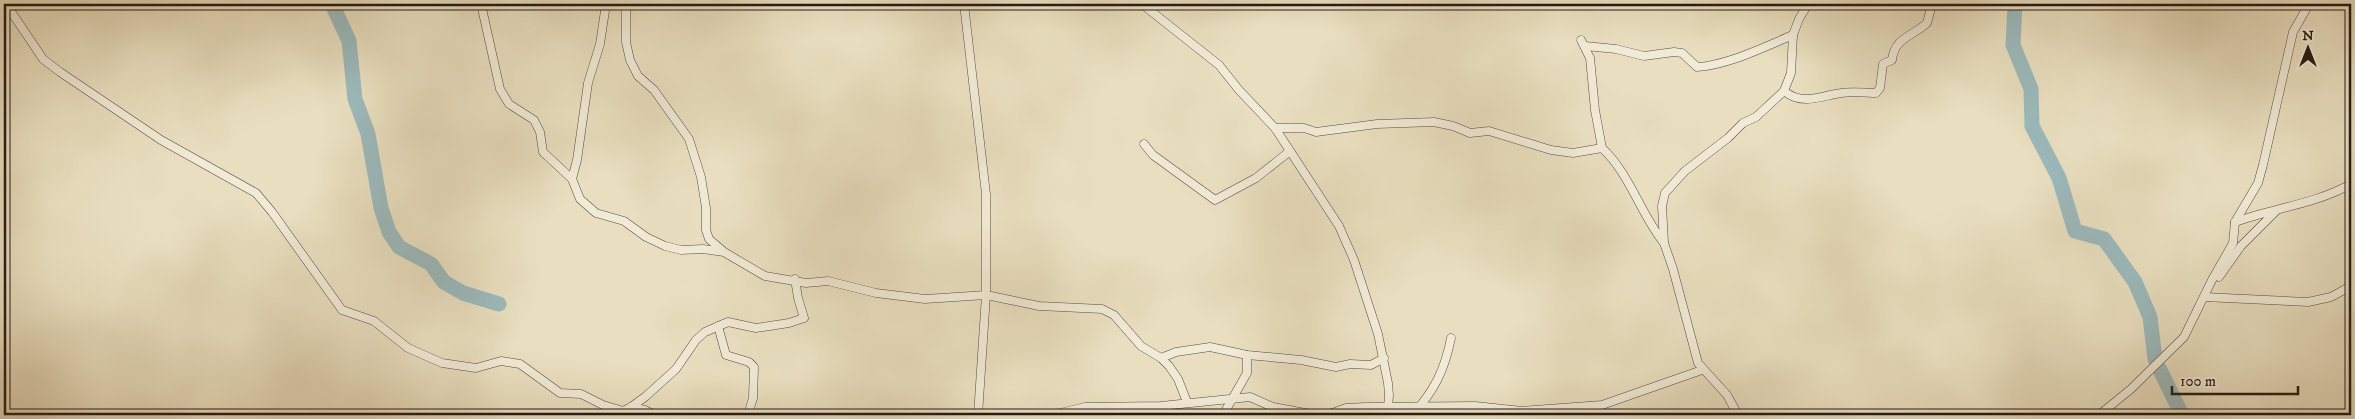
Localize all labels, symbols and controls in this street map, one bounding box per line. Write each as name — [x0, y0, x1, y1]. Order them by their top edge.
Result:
north arrow — [2282, 22, 2332, 72]
text: N — [2302, 27, 2314, 45]
scale bar — [2172, 364, 2299, 396]
text: 100 m — [2180, 372, 2216, 391]

